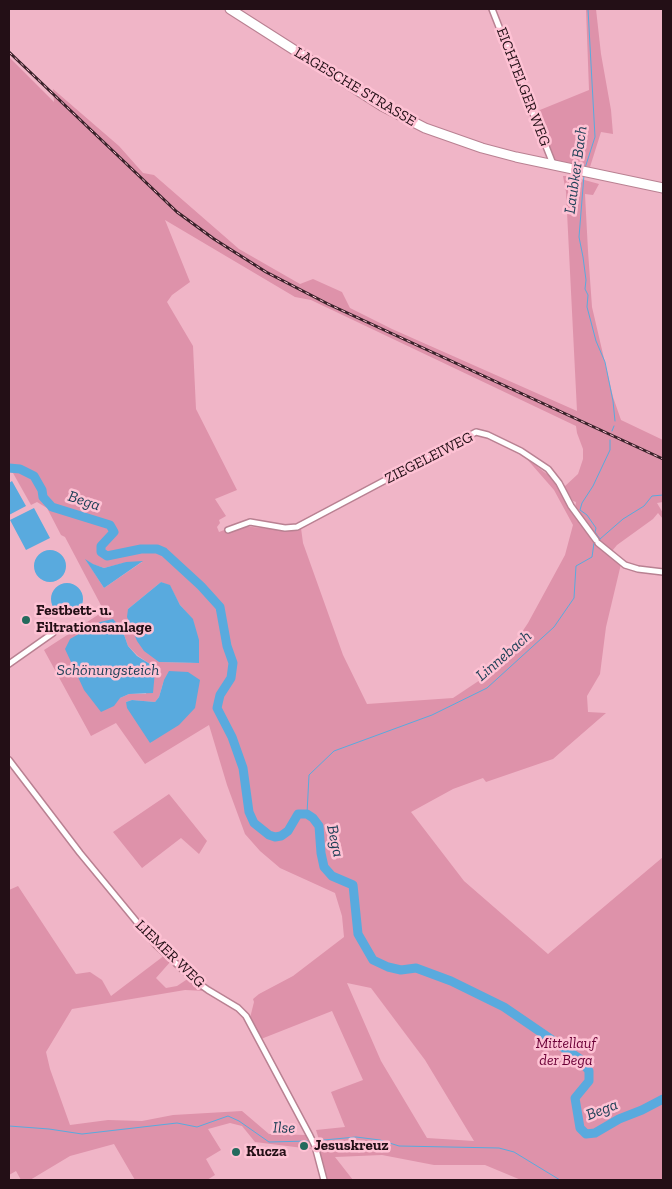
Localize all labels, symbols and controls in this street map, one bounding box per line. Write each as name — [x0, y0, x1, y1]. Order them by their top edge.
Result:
street label: EICHTELGER WEG — [492, 25, 554, 149]
street label: LAGESCHE STRASSE — [291, 43, 419, 131]
water label: Laubker Bach — [560, 125, 592, 215]
street label: ZIEGELEIWEG — [382, 428, 476, 488]
water label: Bega — [65, 487, 103, 515]
place label: Festbett- u. Filtrationsanlage — [36, 602, 152, 637]
marker: Festbett- u. Filtrationsanlage — [20, 614, 32, 626]
water label: Linnebach — [472, 627, 536, 685]
water label: Schönungsteich — [57, 660, 159, 680]
water label: Bega — [322, 823, 348, 859]
street label: LIEMER WEG — [131, 916, 209, 992]
park label: Mittellauf der Bega — [536, 1035, 596, 1070]
water label: Bega — [583, 1095, 621, 1125]
water label: Ilse — [273, 1118, 295, 1138]
place label: Jesuskreuz — [314, 1137, 389, 1155]
marker: Jesuskreuz — [298, 1140, 310, 1152]
place label: Kucza — [246, 1143, 286, 1161]
marker: Kucza — [230, 1146, 242, 1158]

